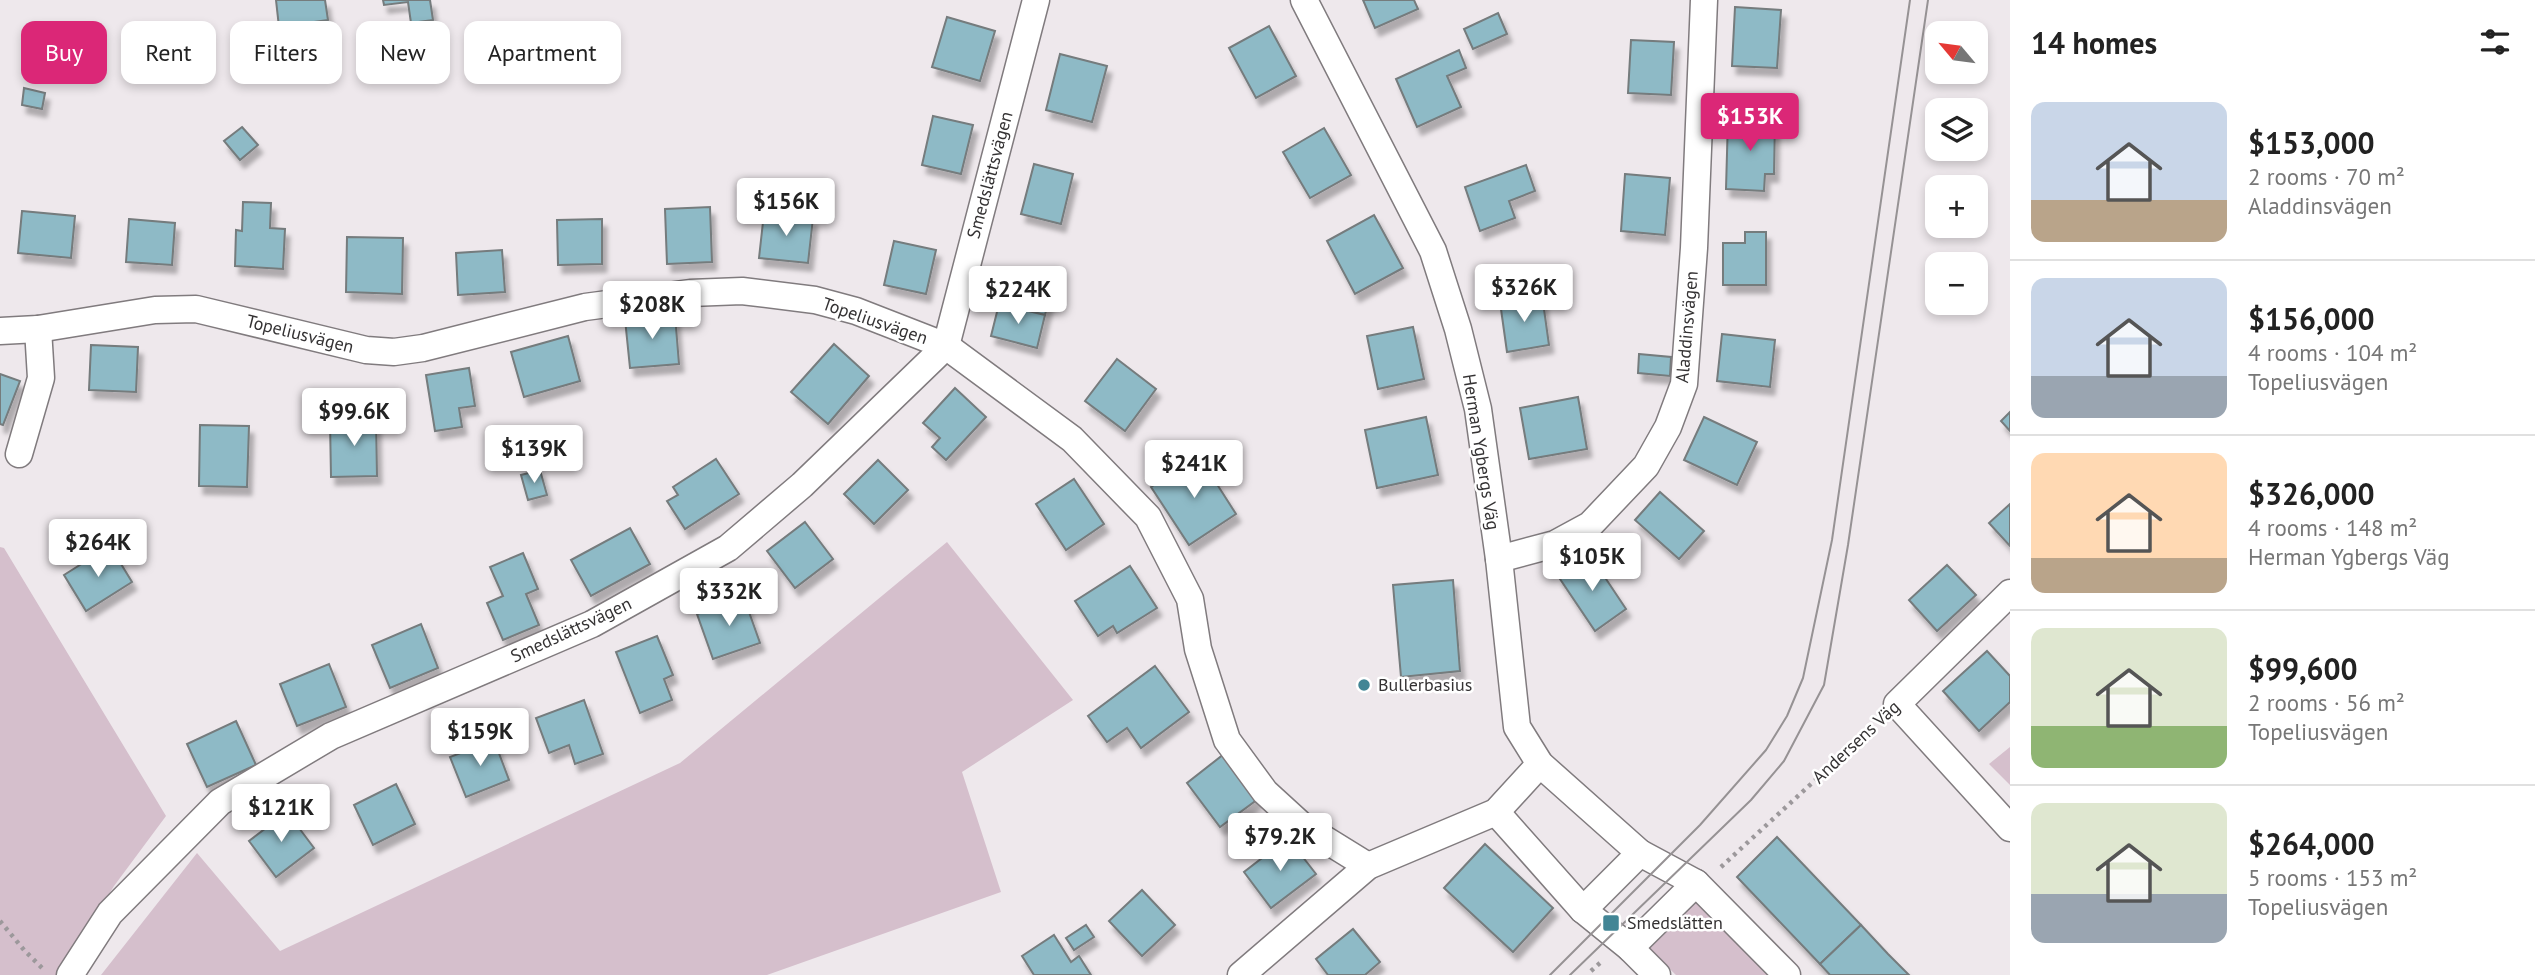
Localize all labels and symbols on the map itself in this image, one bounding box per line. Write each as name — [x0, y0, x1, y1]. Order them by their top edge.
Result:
north arrow — [1925, 21, 1988, 84]
pin: $153K — [1701, 94, 1799, 153]
street label: Smedslättsvägen — [961, 109, 1018, 241]
pin: $156K — [737, 178, 835, 238]
pin: $326K — [1475, 264, 1573, 324]
pin: $224K — [969, 266, 1067, 326]
street label: Aladdinsvägen — [1670, 270, 1703, 384]
pin: $208K — [603, 282, 701, 341]
street label: Topeliusvägen — [819, 292, 931, 349]
street label: Topeliusvägen — [244, 309, 356, 358]
street label: Herman Ygbergs Väg — [1458, 372, 1505, 532]
pin: $99.6K — [297, 388, 411, 448]
pin: $139K — [485, 426, 583, 485]
pin: $241K — [1145, 440, 1243, 500]
pin: $264K — [49, 520, 147, 579]
pin: $105K — [1543, 534, 1641, 593]
pin: $332K — [680, 568, 778, 628]
street label: Smedslättsvägen — [507, 591, 635, 668]
place label: Bullerbasius — [1378, 673, 1472, 696]
marker: Bullerbasius — [1356, 677, 1372, 693]
street label: Andersens Väg — [1807, 695, 1904, 788]
pin: $159K — [431, 708, 529, 768]
pin: $121K — [232, 784, 330, 844]
pin: $79.2K — [1223, 814, 1337, 873]
place label: Smedslätten — [1627, 911, 1723, 934]
marker: Smedslätten — [1601, 913, 1621, 933]

